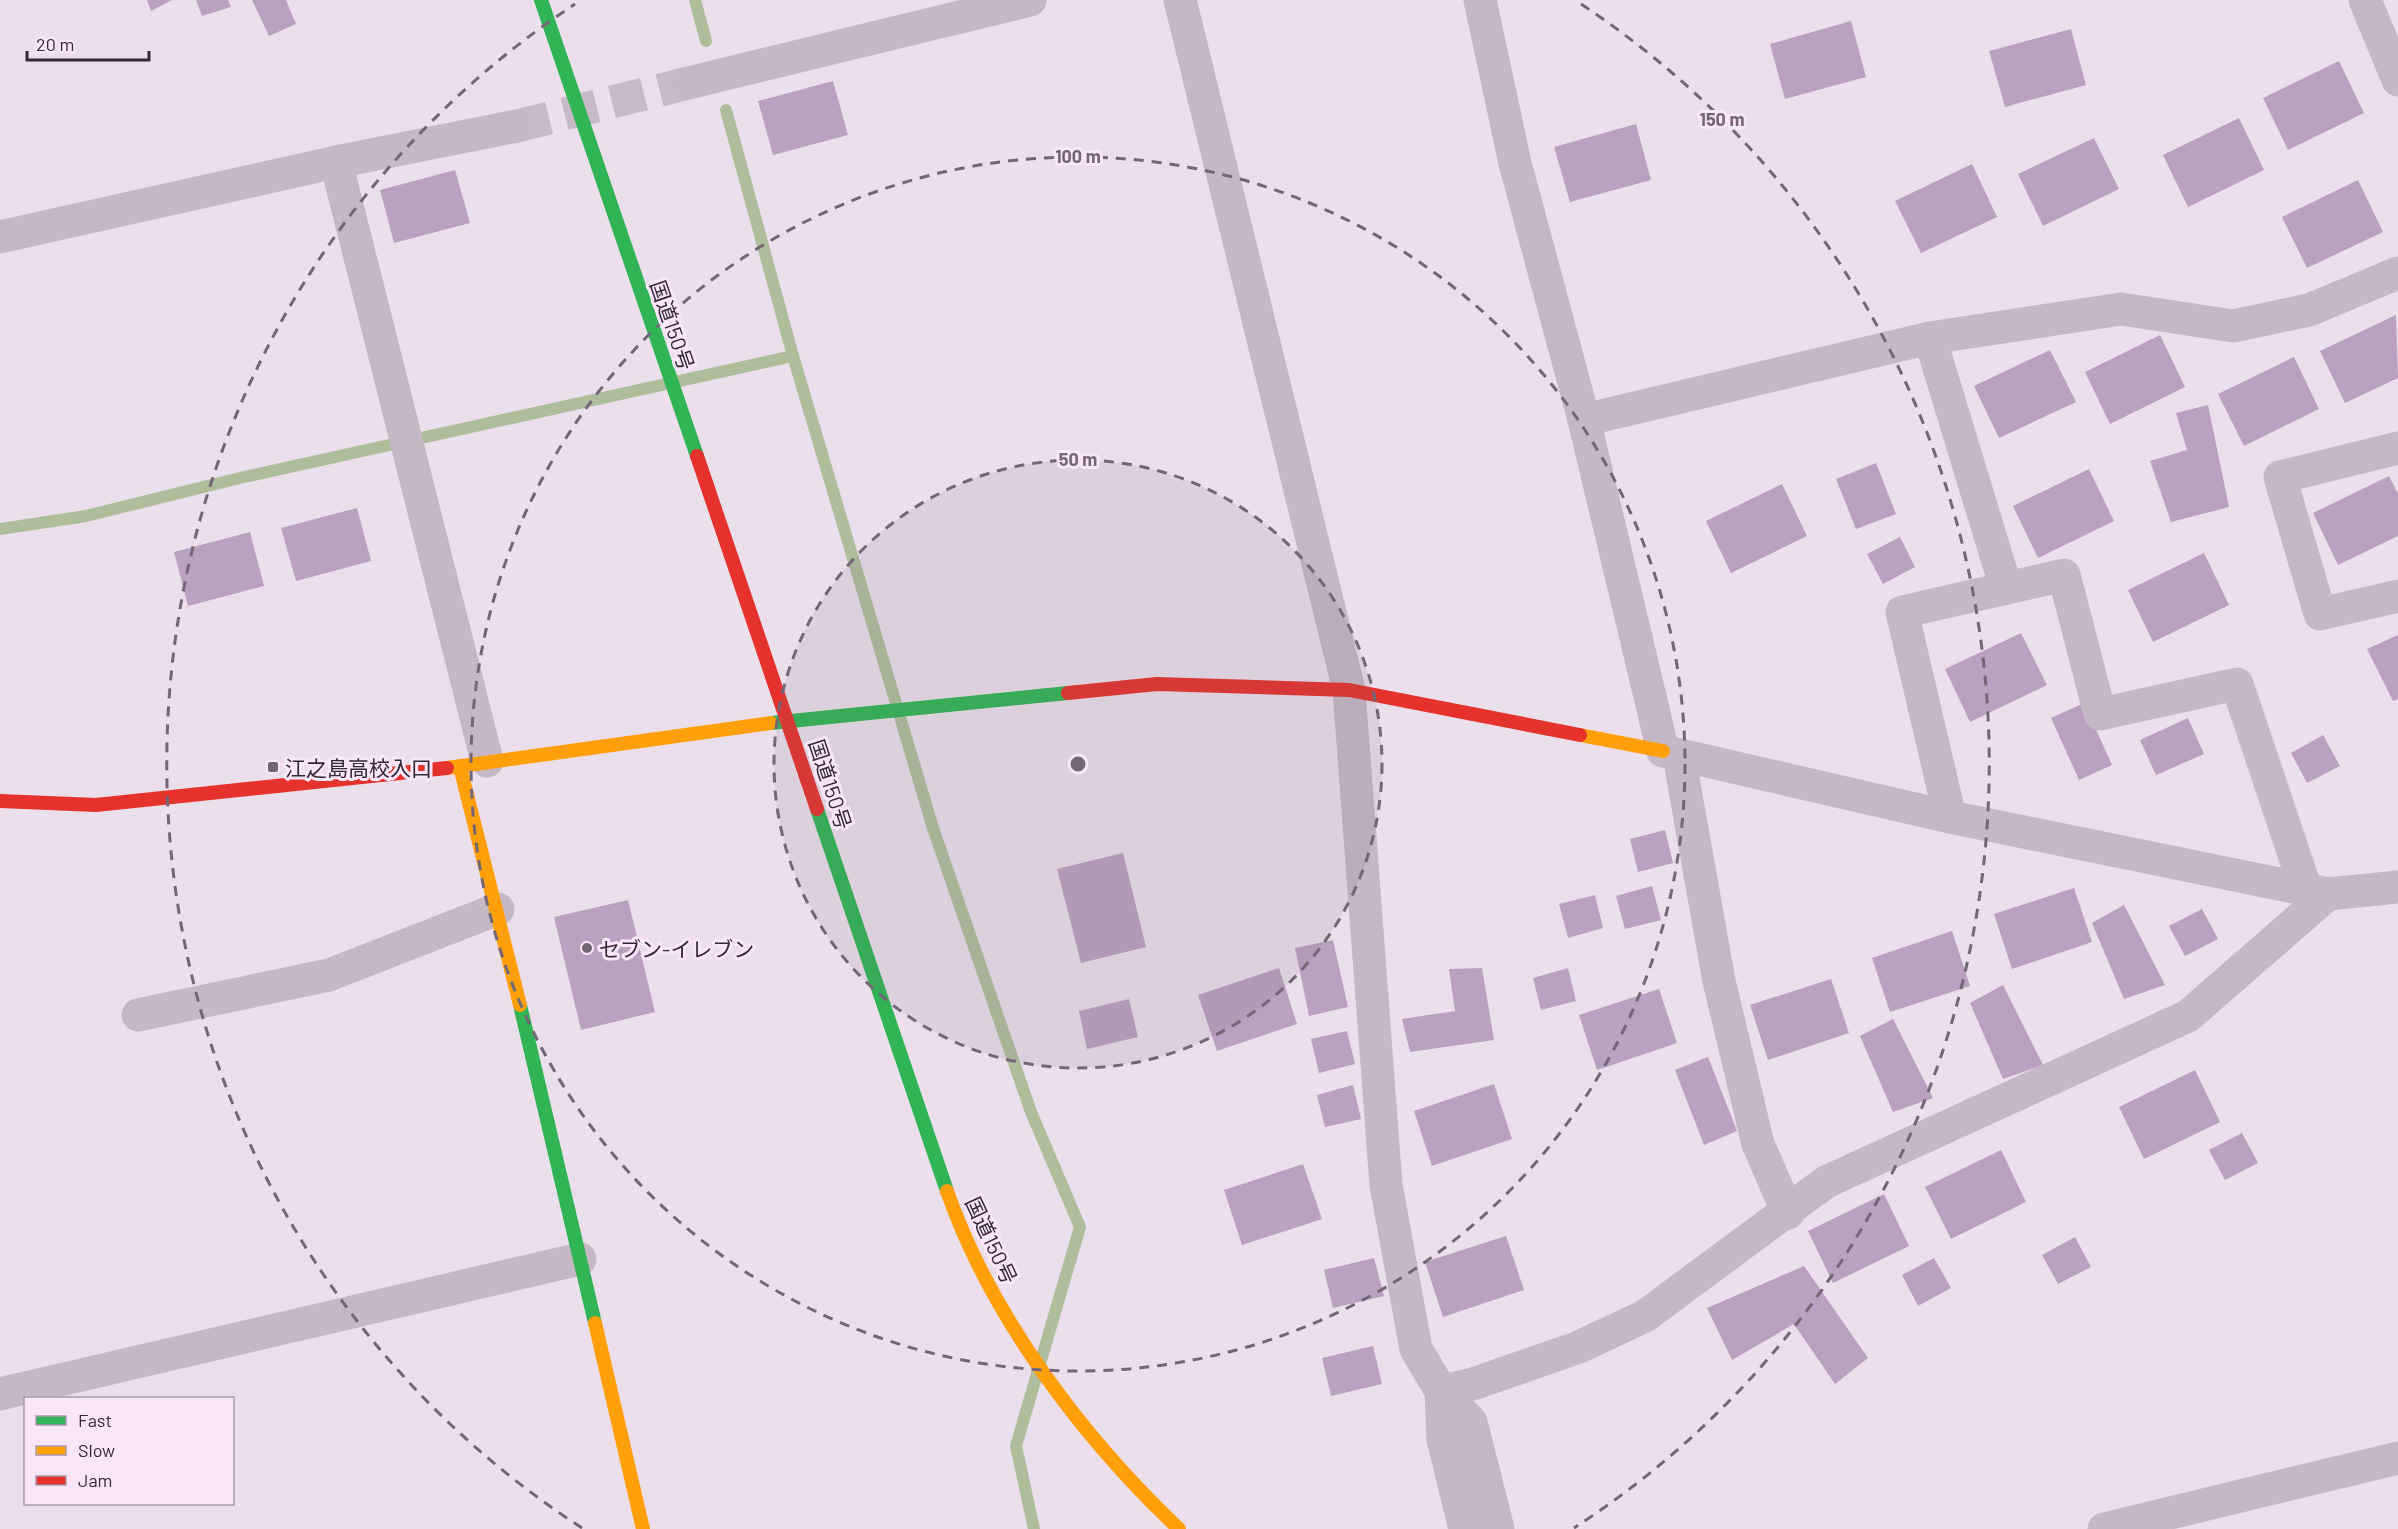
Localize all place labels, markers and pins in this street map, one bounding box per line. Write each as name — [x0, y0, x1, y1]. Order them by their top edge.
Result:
centre of rings — [1068, 754, 1088, 774]
place label: 江之島高校入口 — [285, 755, 432, 780]
marker: 江之島高校入口 — [266, 760, 280, 774]
place label: セブン-イレブン — [599, 936, 754, 961]
marker: セブン-イレブン — [580, 941, 594, 955]

